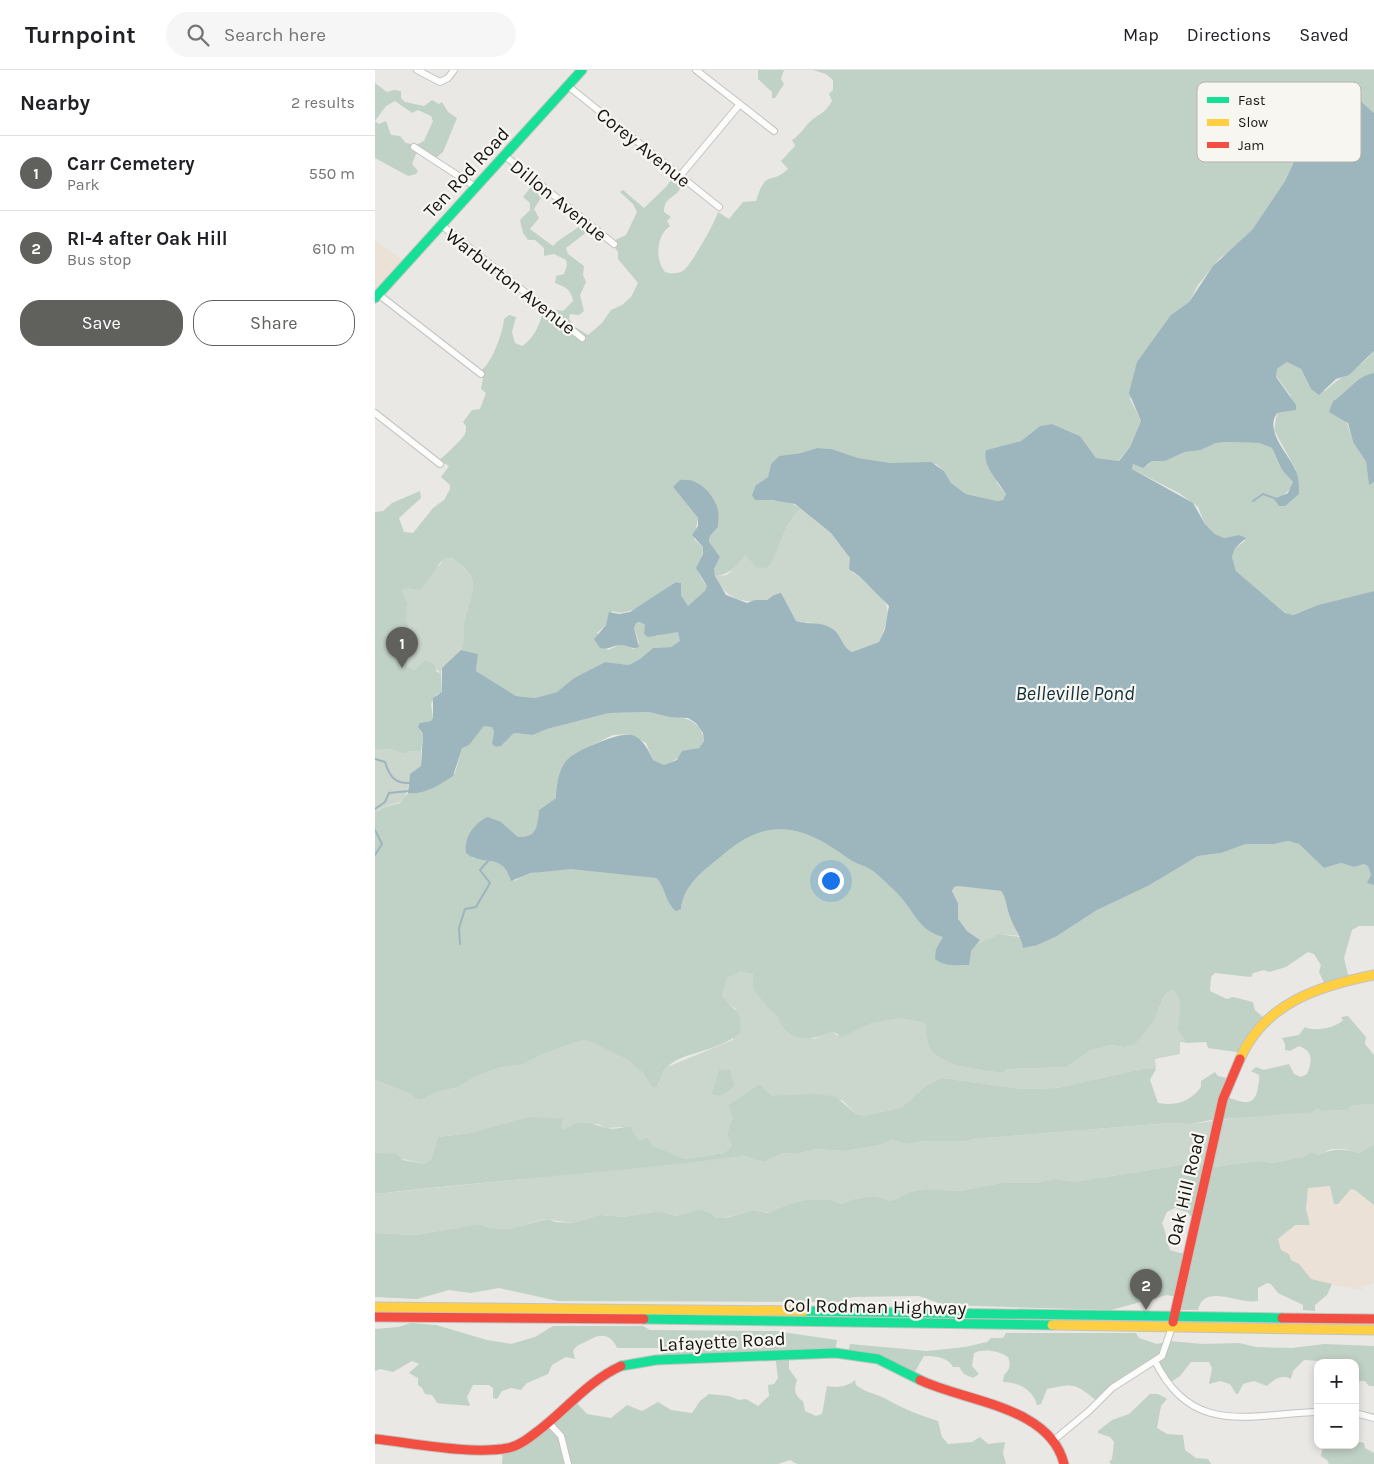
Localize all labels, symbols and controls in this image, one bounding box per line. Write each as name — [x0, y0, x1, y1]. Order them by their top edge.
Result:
search box — [166, 12, 516, 57]
text: Turnpoint — [25, 21, 136, 49]
icon: search — [184, 21, 212, 49]
text: Search here — [224, 24, 326, 46]
text: Map — [1123, 24, 1159, 46]
text: Directions — [1187, 24, 1271, 46]
text: Saved — [1299, 24, 1349, 46]
legend — [1197, 82, 1361, 162]
text: Nearby — [20, 91, 90, 115]
text: Fast — [1238, 92, 1265, 109]
text: 2 results — [291, 93, 355, 112]
street label: Corey Avenue — [592, 103, 695, 192]
text: Slow — [1238, 114, 1268, 131]
street label: Ten Rod Road — [419, 123, 514, 222]
text: Jam — [1238, 137, 1264, 154]
text: Carr Cemetery — [67, 153, 195, 175]
street label: Dillon Avenue — [506, 155, 611, 246]
text: 1 — [33, 164, 39, 183]
text: 550 m — [309, 164, 355, 183]
text: Park — [67, 175, 99, 194]
street label: Warburton Avenue — [441, 224, 580, 340]
text: RI-4 after Oak Hill — [67, 228, 227, 250]
text: 2 — [31, 239, 41, 258]
text: 610 m — [312, 239, 355, 258]
text: Bus stop — [67, 250, 131, 269]
button: Save — [20, 300, 183, 346]
button: Share — [193, 300, 355, 346]
pin: 1 — [386, 627, 418, 668]
water label: Belleville Pond — [1015, 682, 1135, 705]
your location — [818, 868, 844, 894]
street label: Oak Hill Road — [1162, 1131, 1210, 1248]
pin: 2 — [1130, 1269, 1162, 1310]
street label: Col Rodman Highway — [783, 1294, 967, 1320]
street label: Lafayette Road — [658, 1328, 786, 1356]
map controls — [1314, 1359, 1359, 1449]
button: + — [1314, 1359, 1359, 1404]
button: − — [1314, 1404, 1359, 1449]

